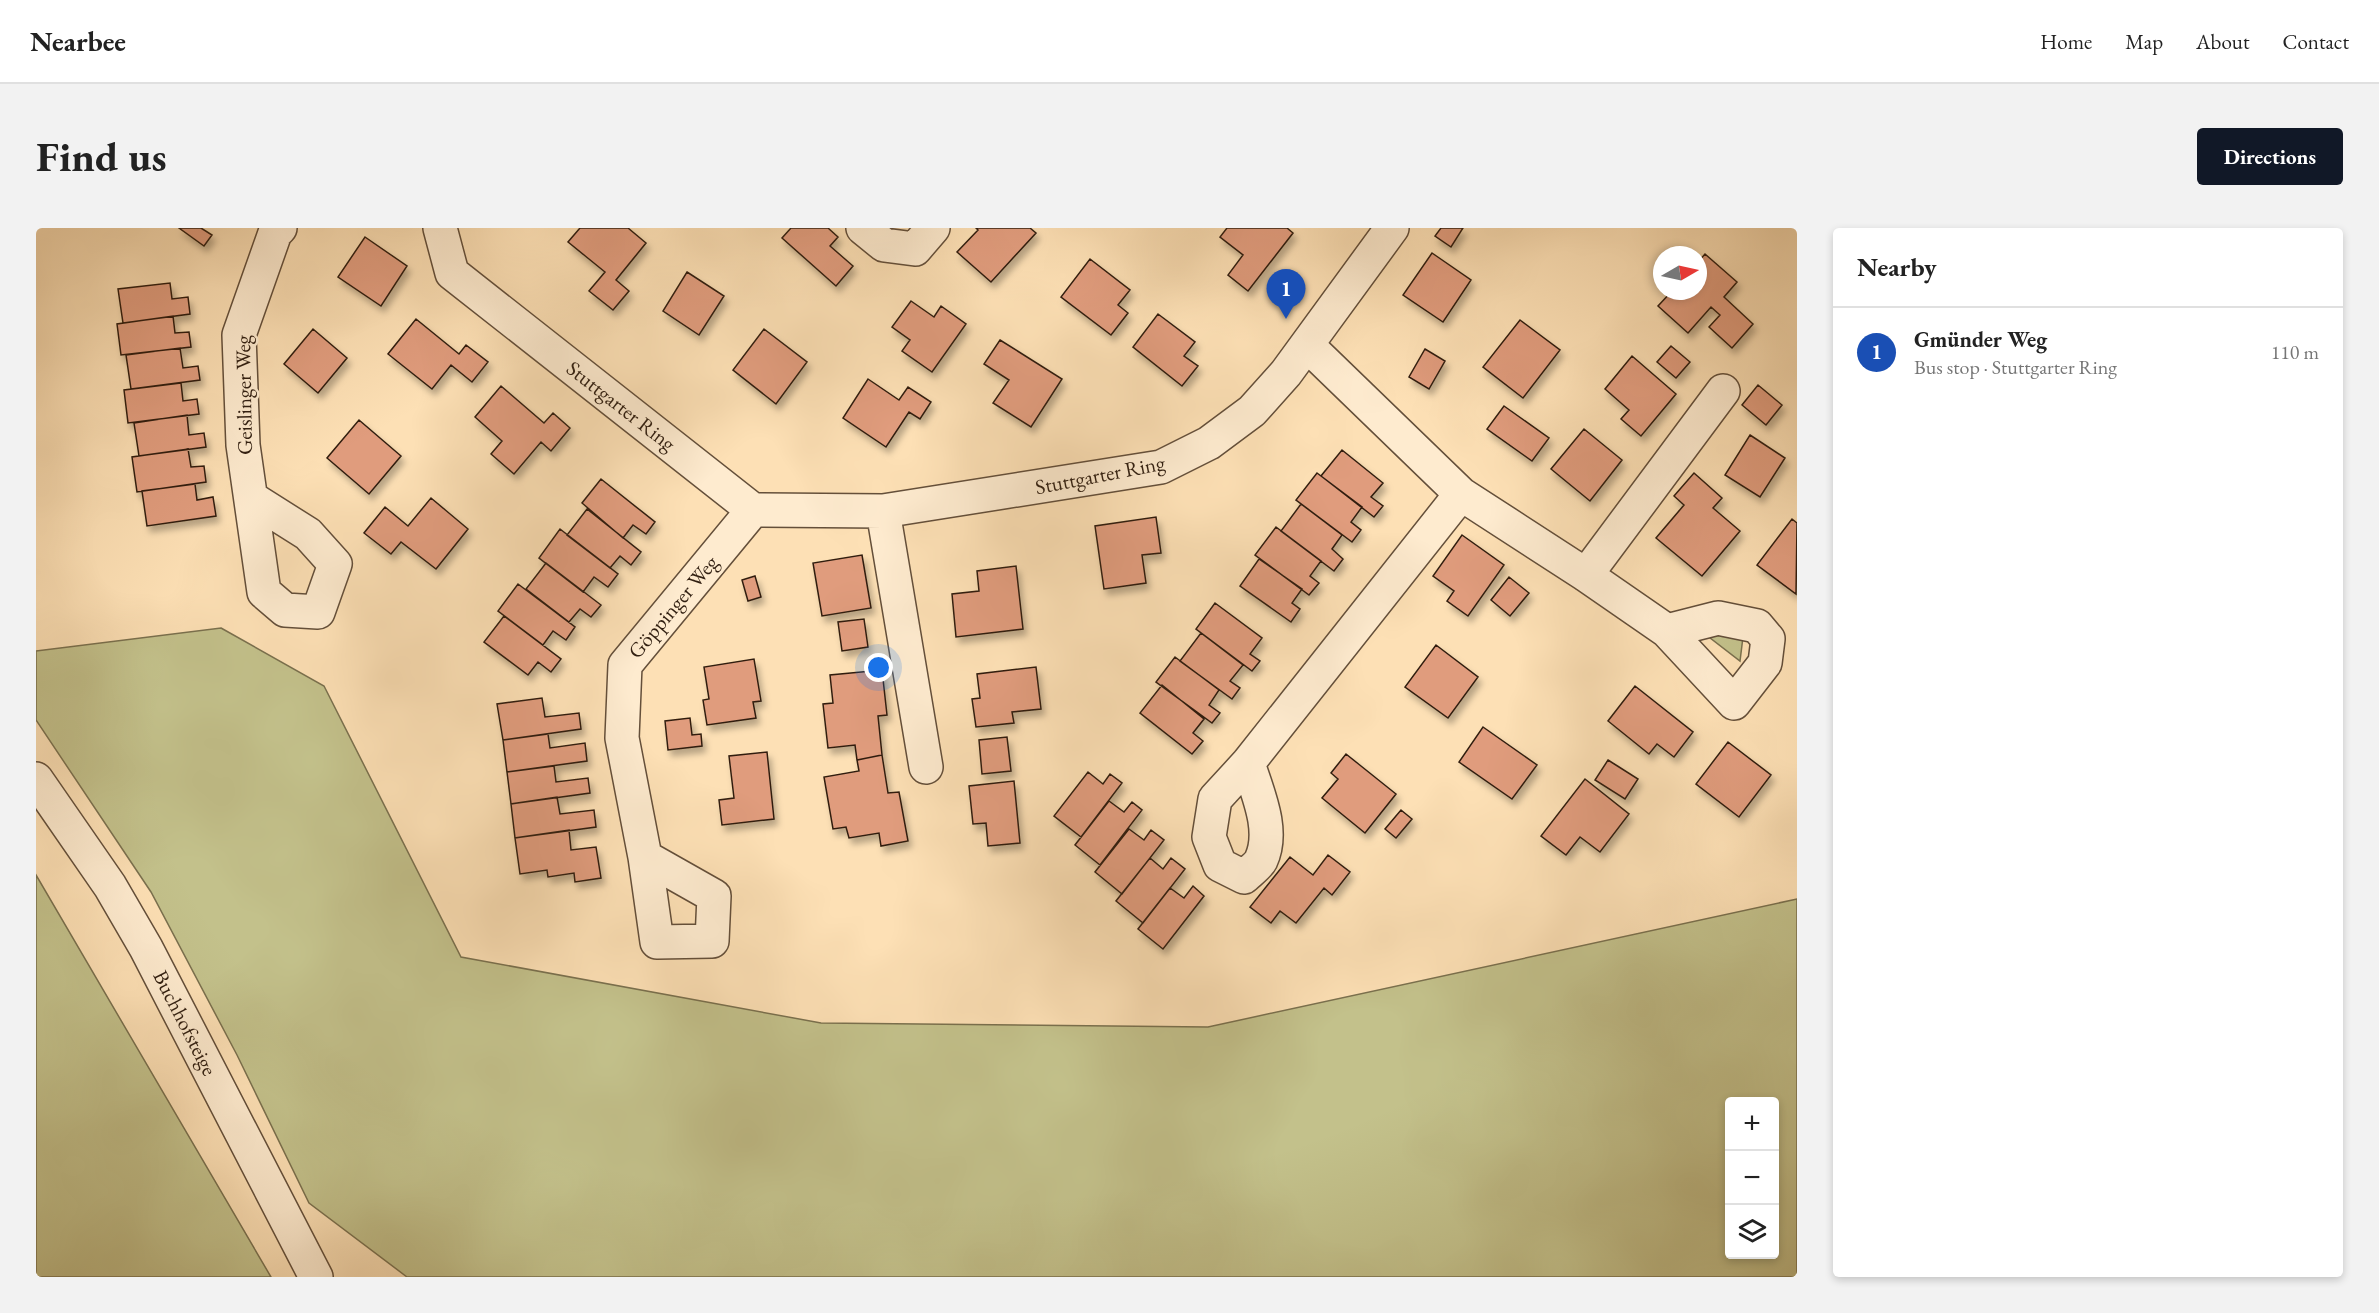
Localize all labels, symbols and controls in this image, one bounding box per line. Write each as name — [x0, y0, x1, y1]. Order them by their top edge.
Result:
text: Nearbee — [30, 23, 126, 59]
text: Home — [2040, 28, 2092, 55]
text: Map — [2125, 28, 2163, 55]
text: About — [2196, 28, 2249, 55]
text: Contact — [2282, 28, 2349, 55]
button: Directions — [2197, 128, 2343, 185]
text: Find us — [36, 129, 167, 184]
north arrow — [1653, 246, 1707, 300]
text: Nearby — [1857, 250, 1937, 284]
pin: 1 — [1266, 270, 1306, 319]
text: Gmünder Weg — [1914, 325, 2047, 354]
street label: Geislinger Weg — [229, 334, 258, 455]
text: 1 — [1871, 339, 1882, 365]
text: 110 m — [2271, 339, 2319, 365]
street label: Stuttgarter Ring — [561, 354, 682, 457]
text: Bus stop · Stuttgarter Ring — [1914, 354, 2117, 380]
street label: Stuttgarter Ring — [1033, 449, 1168, 500]
street label: Göppinger Weg — [622, 549, 724, 664]
your location — [864, 653, 893, 682]
street label: Buchhofsteige — [147, 966, 224, 1080]
map controls — [1725, 1097, 1779, 1259]
button: + — [1725, 1097, 1779, 1151]
button: − — [1725, 1151, 1779, 1205]
button: layers — [1725, 1205, 1779, 1259]

